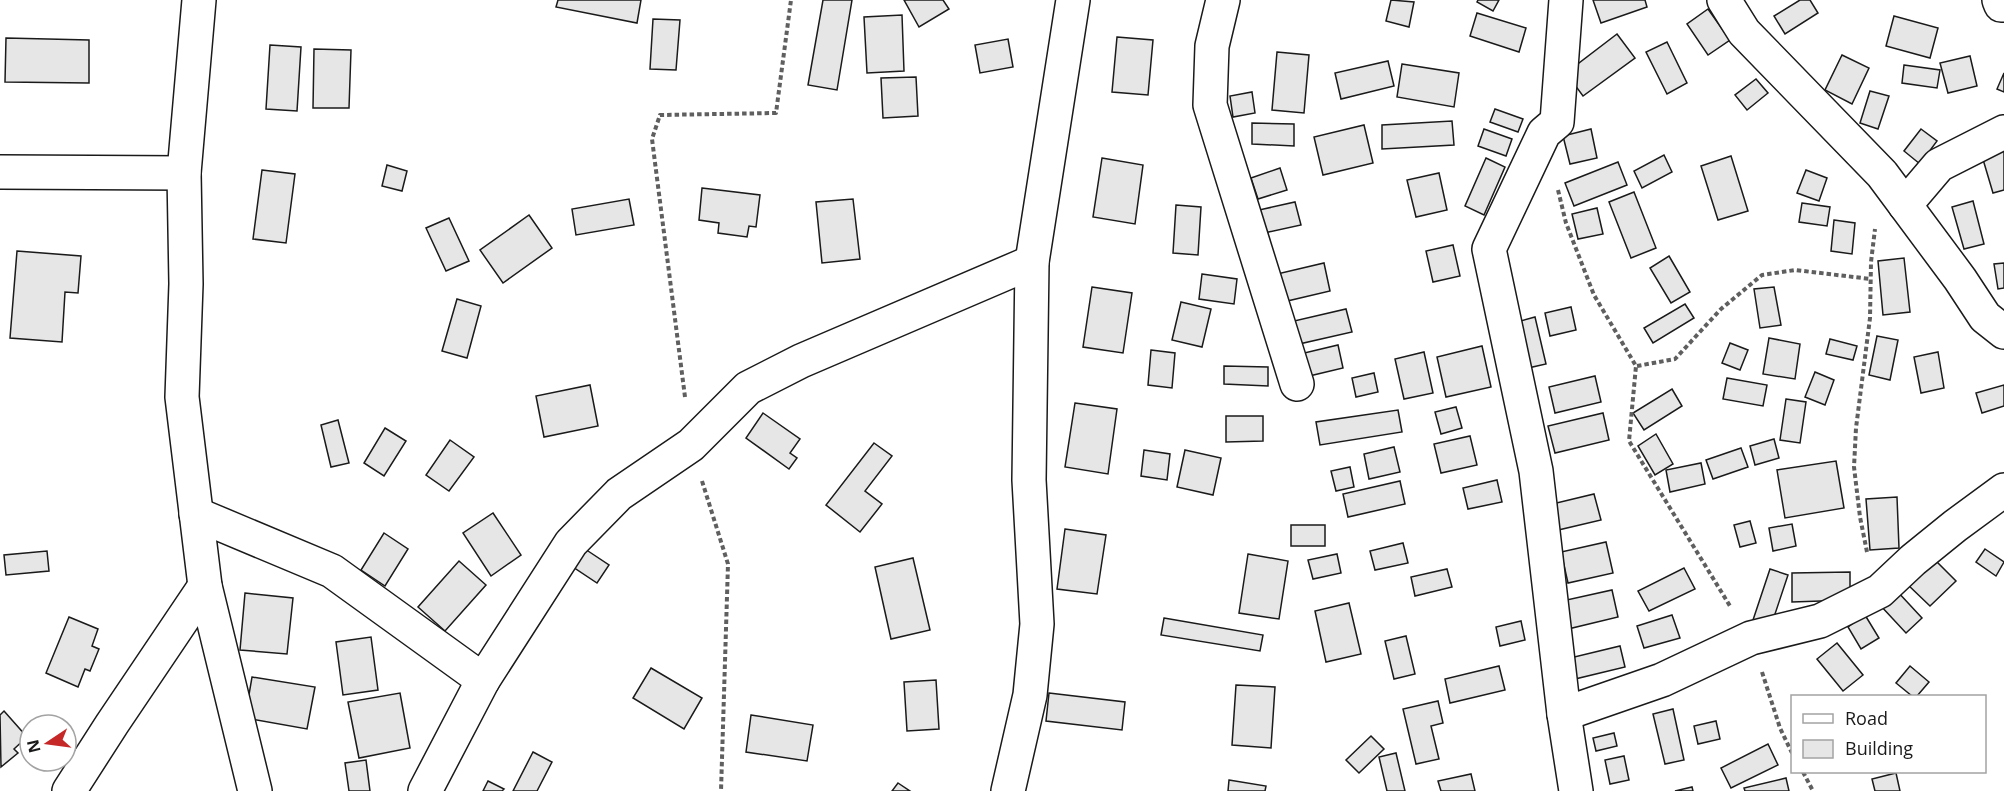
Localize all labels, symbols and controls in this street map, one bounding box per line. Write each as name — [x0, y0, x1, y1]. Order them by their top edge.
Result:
legend — [1791, 695, 1986, 773]
text: Road — [1845, 706, 1888, 730]
north arrow — [18, 713, 78, 773]
text: Building — [1845, 736, 1913, 760]
text: N — [21, 738, 46, 755]

